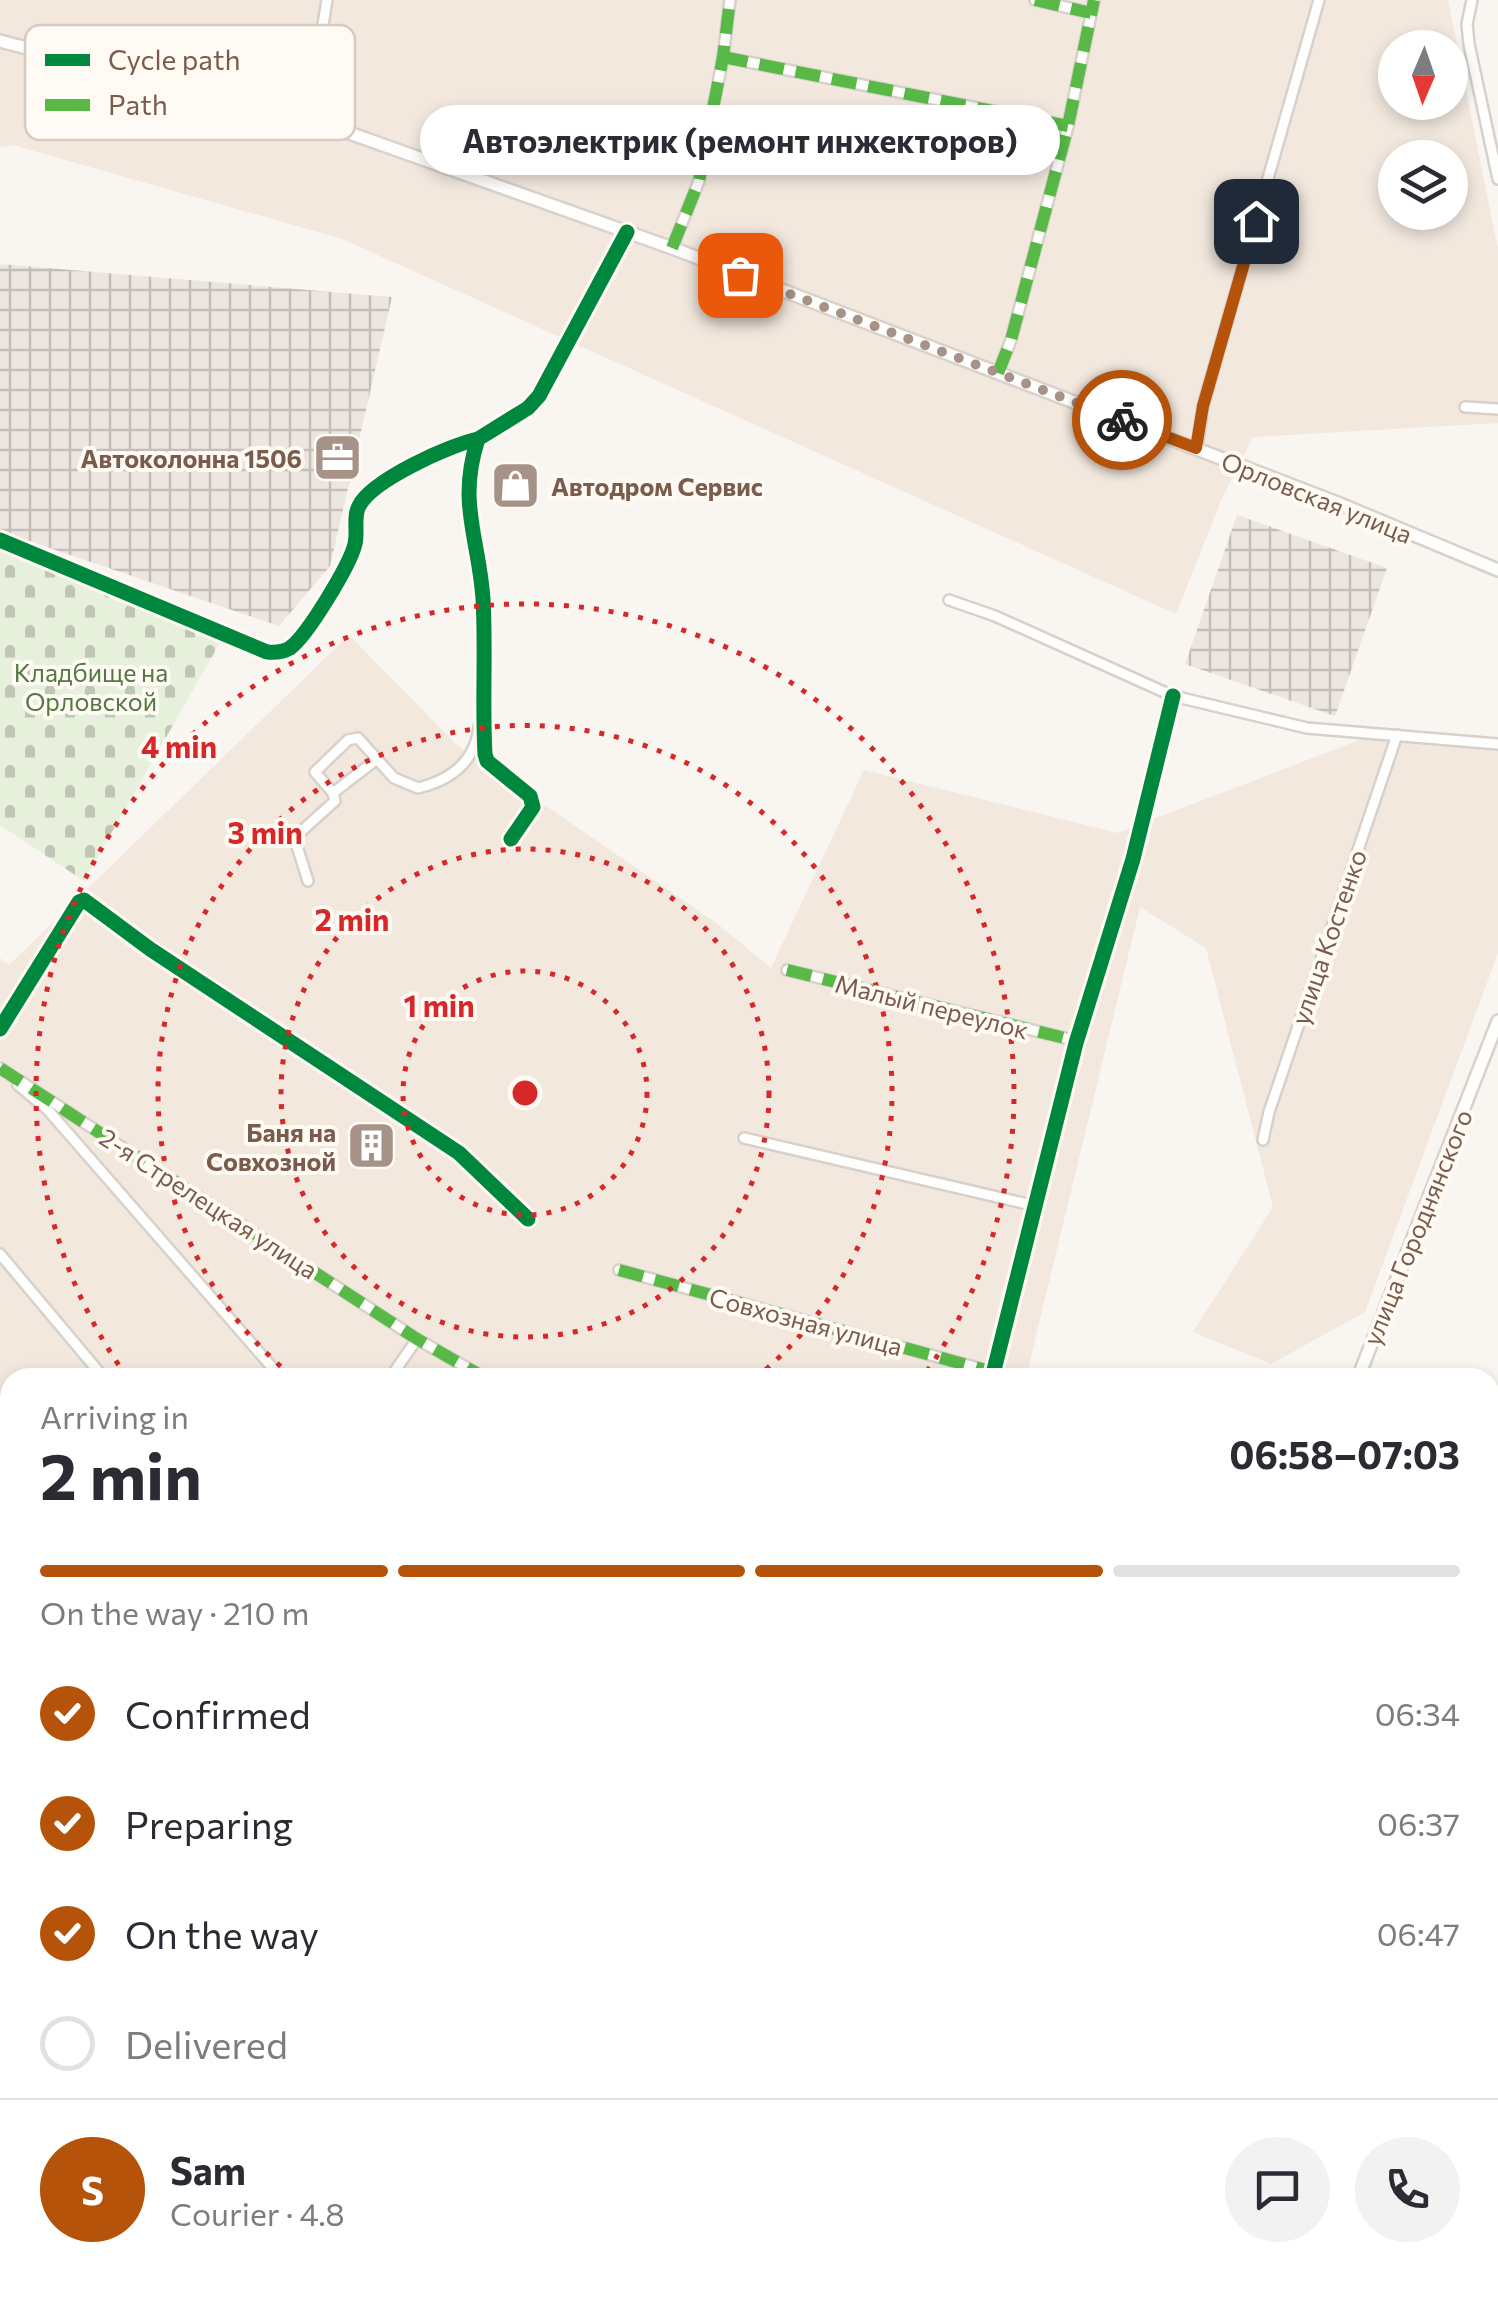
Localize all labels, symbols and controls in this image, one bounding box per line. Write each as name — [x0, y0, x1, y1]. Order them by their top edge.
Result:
legend — [25, 25, 355, 140]
north arrow — [1378, 30, 1468, 120]
map controls — [1378, 30, 1468, 230]
text: Cycle path — [108, 42, 240, 76]
text: Path — [108, 87, 168, 121]
callout: Автоэлектрик (ремонт инжекторов) — [420, 105, 1060, 175]
text: Автоэлектрик (ремонт инжекторов) — [462, 120, 1018, 160]
button: layers — [1378, 140, 1468, 230]
pin — [1214, 179, 1299, 264]
icon: home — [1229, 194, 1284, 249]
pin — [698, 233, 783, 318]
icon: bag — [713, 248, 768, 303]
courier — [1072, 370, 1172, 470]
icon: bike — [1095, 393, 1150, 448]
office icon: Автоколонна 1506 — [311, 432, 363, 484]
place label: Автоколонна 1506 — [81, 443, 302, 473]
street label: Орловская улица — [1217, 445, 1417, 549]
shop icon: Автодром Сервис — [490, 460, 542, 512]
place label: Автодром Сервис — [551, 471, 763, 501]
park label: Кладбище на Орловской — [14, 657, 168, 716]
text: 4 min — [141, 727, 217, 764]
text: 3 min — [227, 813, 303, 850]
street label: улица Костенко — [1284, 846, 1372, 1028]
text: 2 min — [315, 900, 389, 937]
street label: Малый переулок — [832, 967, 1032, 1045]
text: 1 min — [403, 986, 475, 1023]
centre of rings — [507, 1075, 543, 1111]
street label: улица Городнянского — [1356, 1105, 1478, 1349]
place label: Баня на Совхозной — [206, 1117, 336, 1176]
building icon: Баня на Совхозной — [345, 1120, 397, 1172]
street label: 2-я Стрелецкая улица — [95, 1121, 323, 1285]
street label: Совхозная улица — [706, 1281, 906, 1361]
text: Arriving in — [40, 1396, 189, 1436]
text: 06:58–07:03 — [1229, 1430, 1460, 1477]
text: 2 min — [40, 1434, 202, 1513]
text: On the way · 210 m — [40, 1592, 309, 1632]
icon: check — [40, 1686, 95, 1741]
text: Confirmed — [125, 1690, 311, 1737]
text: 06:34 — [1375, 1693, 1460, 1733]
icon: check — [40, 1796, 95, 1851]
text: Preparing — [125, 1800, 293, 1847]
text: 06:37 — [1377, 1803, 1460, 1843]
icon: check — [40, 1906, 95, 1961]
text: On the way — [125, 1910, 319, 1957]
text: 06:47 — [1377, 1913, 1460, 1953]
text: Delivered — [125, 2020, 288, 2067]
button: chat — [1225, 2137, 1330, 2242]
button: phone — [1355, 2137, 1460, 2242]
text: Sam — [170, 2146, 246, 2193]
text: S — [81, 2166, 104, 2213]
text: Courier · 4.8 — [170, 2193, 345, 2233]

